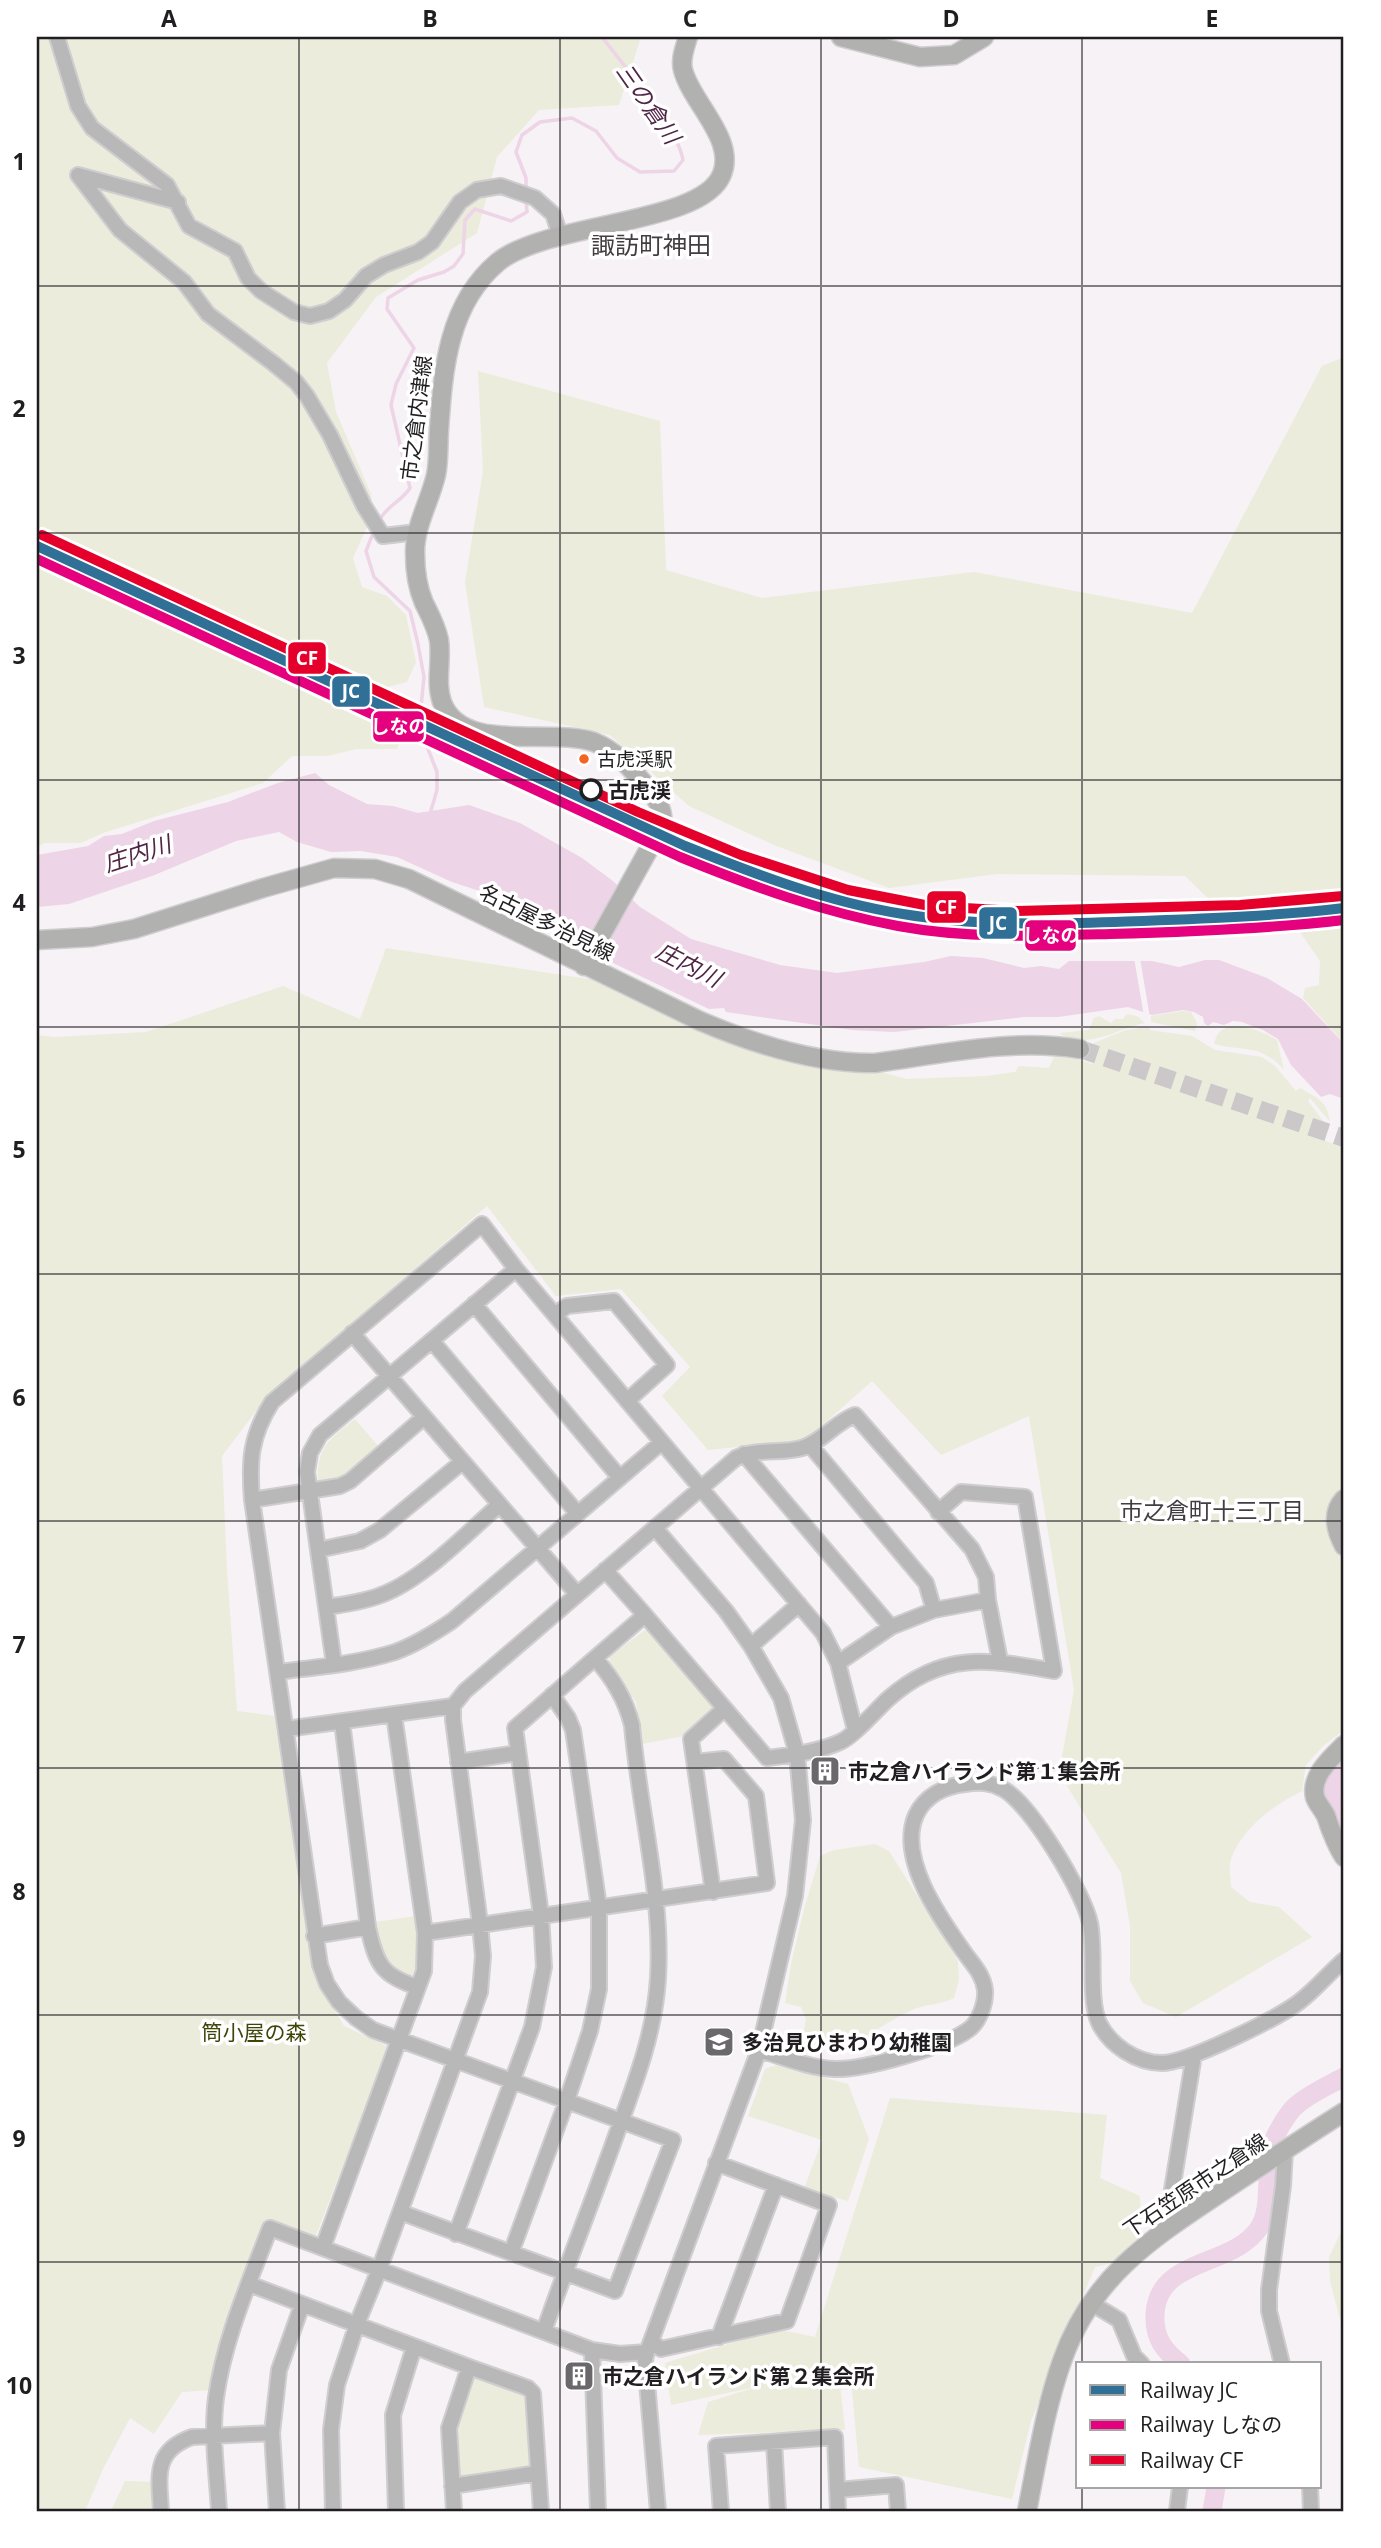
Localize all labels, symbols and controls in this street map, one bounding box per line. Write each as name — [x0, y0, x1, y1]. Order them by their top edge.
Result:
text: A — [161, 2, 177, 34]
text: B — [422, 2, 438, 34]
text: C — [683, 2, 697, 34]
text: D — [942, 2, 960, 34]
text: E — [1206, 2, 1218, 34]
water label: 三の倉川 — [610, 56, 690, 152]
text: 1 — [12, 145, 26, 177]
district label: 諏訪町神田 — [591, 228, 711, 261]
street label: 市之倉内津線 — [394, 354, 438, 482]
text: 2 — [12, 392, 26, 424]
text: 3 — [12, 639, 26, 671]
line badge: CF — [287, 641, 327, 675]
text: CF — [296, 645, 318, 671]
line badge: JC — [331, 675, 371, 708]
text: JC — [340, 678, 360, 704]
line badge: しなの — [372, 710, 425, 743]
text: しなの — [370, 713, 428, 739]
place label: 古虎渓駅 — [597, 746, 673, 772]
marker: 古虎渓駅 — [577, 752, 591, 766]
place label: 古虎渓 — [608, 776, 671, 804]
marker: 古虎渓 — [580, 779, 602, 801]
water label: 庄内川 — [99, 826, 178, 879]
street label: 名古屋多治見線 — [475, 877, 619, 967]
text: 4 — [12, 886, 26, 918]
line badge: CF — [926, 890, 967, 924]
text: CF — [935, 894, 957, 920]
line badge: JC — [978, 906, 1018, 940]
text: JC — [987, 910, 1007, 936]
line badge: しなの — [1024, 919, 1077, 952]
text: しなの — [1022, 922, 1080, 948]
water label: 庄内川 — [651, 934, 730, 995]
text: 5 — [12, 1133, 26, 1165]
text: 6 — [12, 1381, 26, 1413]
district label: 市之倉町十三丁目 — [1120, 1494, 1304, 1526]
text: 7 — [12, 1628, 26, 1660]
building icon: 市之倉ハイランド第１集会所 — [808, 1754, 842, 1788]
place label: 市之倉ハイランド第１集会所 — [848, 1757, 1121, 1785]
text: 8 — [12, 1875, 26, 1907]
park label: 筒小屋の森 — [202, 2018, 307, 2046]
school or university icon: 多治見ひまわり幼稚園 — [702, 2025, 736, 2059]
place label: 多治見ひまわり幼稚園 — [742, 2028, 952, 2056]
text: 9 — [12, 2122, 26, 2154]
street label: 下石笠原市之倉線 — [1118, 2126, 1272, 2244]
building icon: 市之倉ハイランド第２集会所 — [562, 2359, 596, 2393]
place label: 市之倉ハイランド第２集会所 — [602, 2362, 875, 2390]
legend — [1076, 2362, 1322, 2488]
text: 10 — [6, 2369, 32, 2401]
text: Railway JC — [1140, 2376, 1238, 2404]
text: Railway しなの — [1140, 2410, 1282, 2438]
text: Railway CF — [1140, 2446, 1243, 2474]

